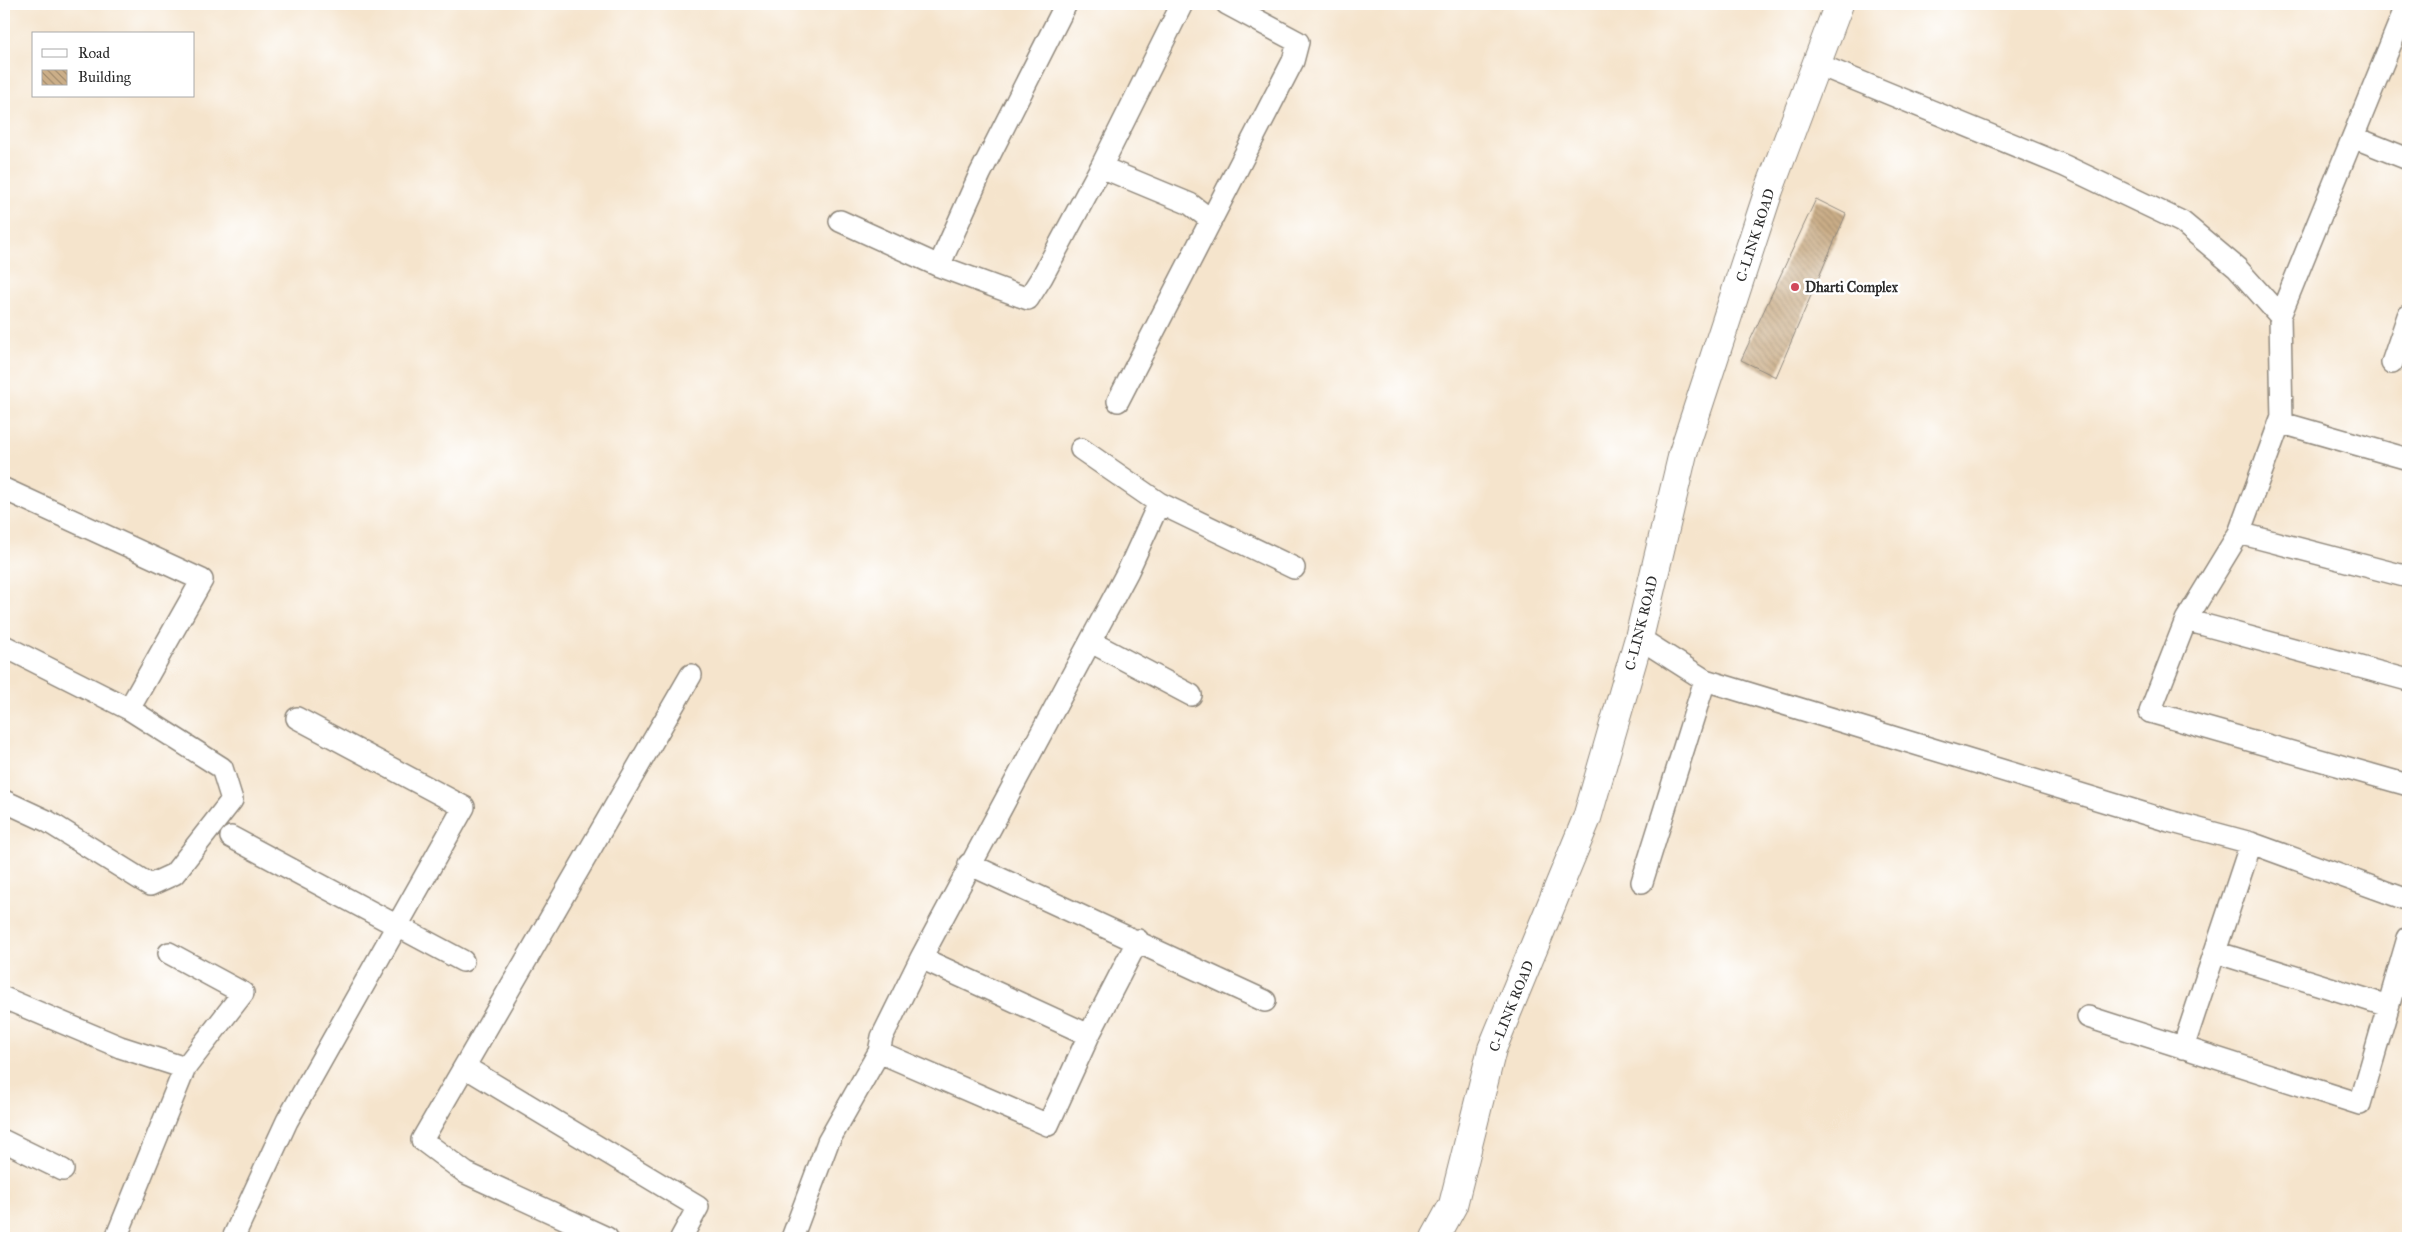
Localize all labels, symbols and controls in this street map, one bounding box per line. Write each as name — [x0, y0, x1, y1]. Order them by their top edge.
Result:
legend — [32, 32, 195, 98]
text: Road — [78, 44, 110, 62]
text: Building — [78, 68, 132, 86]
street label: C-LINK ROAD — [1732, 186, 1779, 284]
place label: Dharti Complex — [1805, 279, 1899, 297]
marker: Dharti Complex — [1789, 281, 1801, 293]
street label: C-LINK ROAD — [1622, 574, 1661, 672]
street label: C-LINK ROAD — [1485, 958, 1538, 1054]

